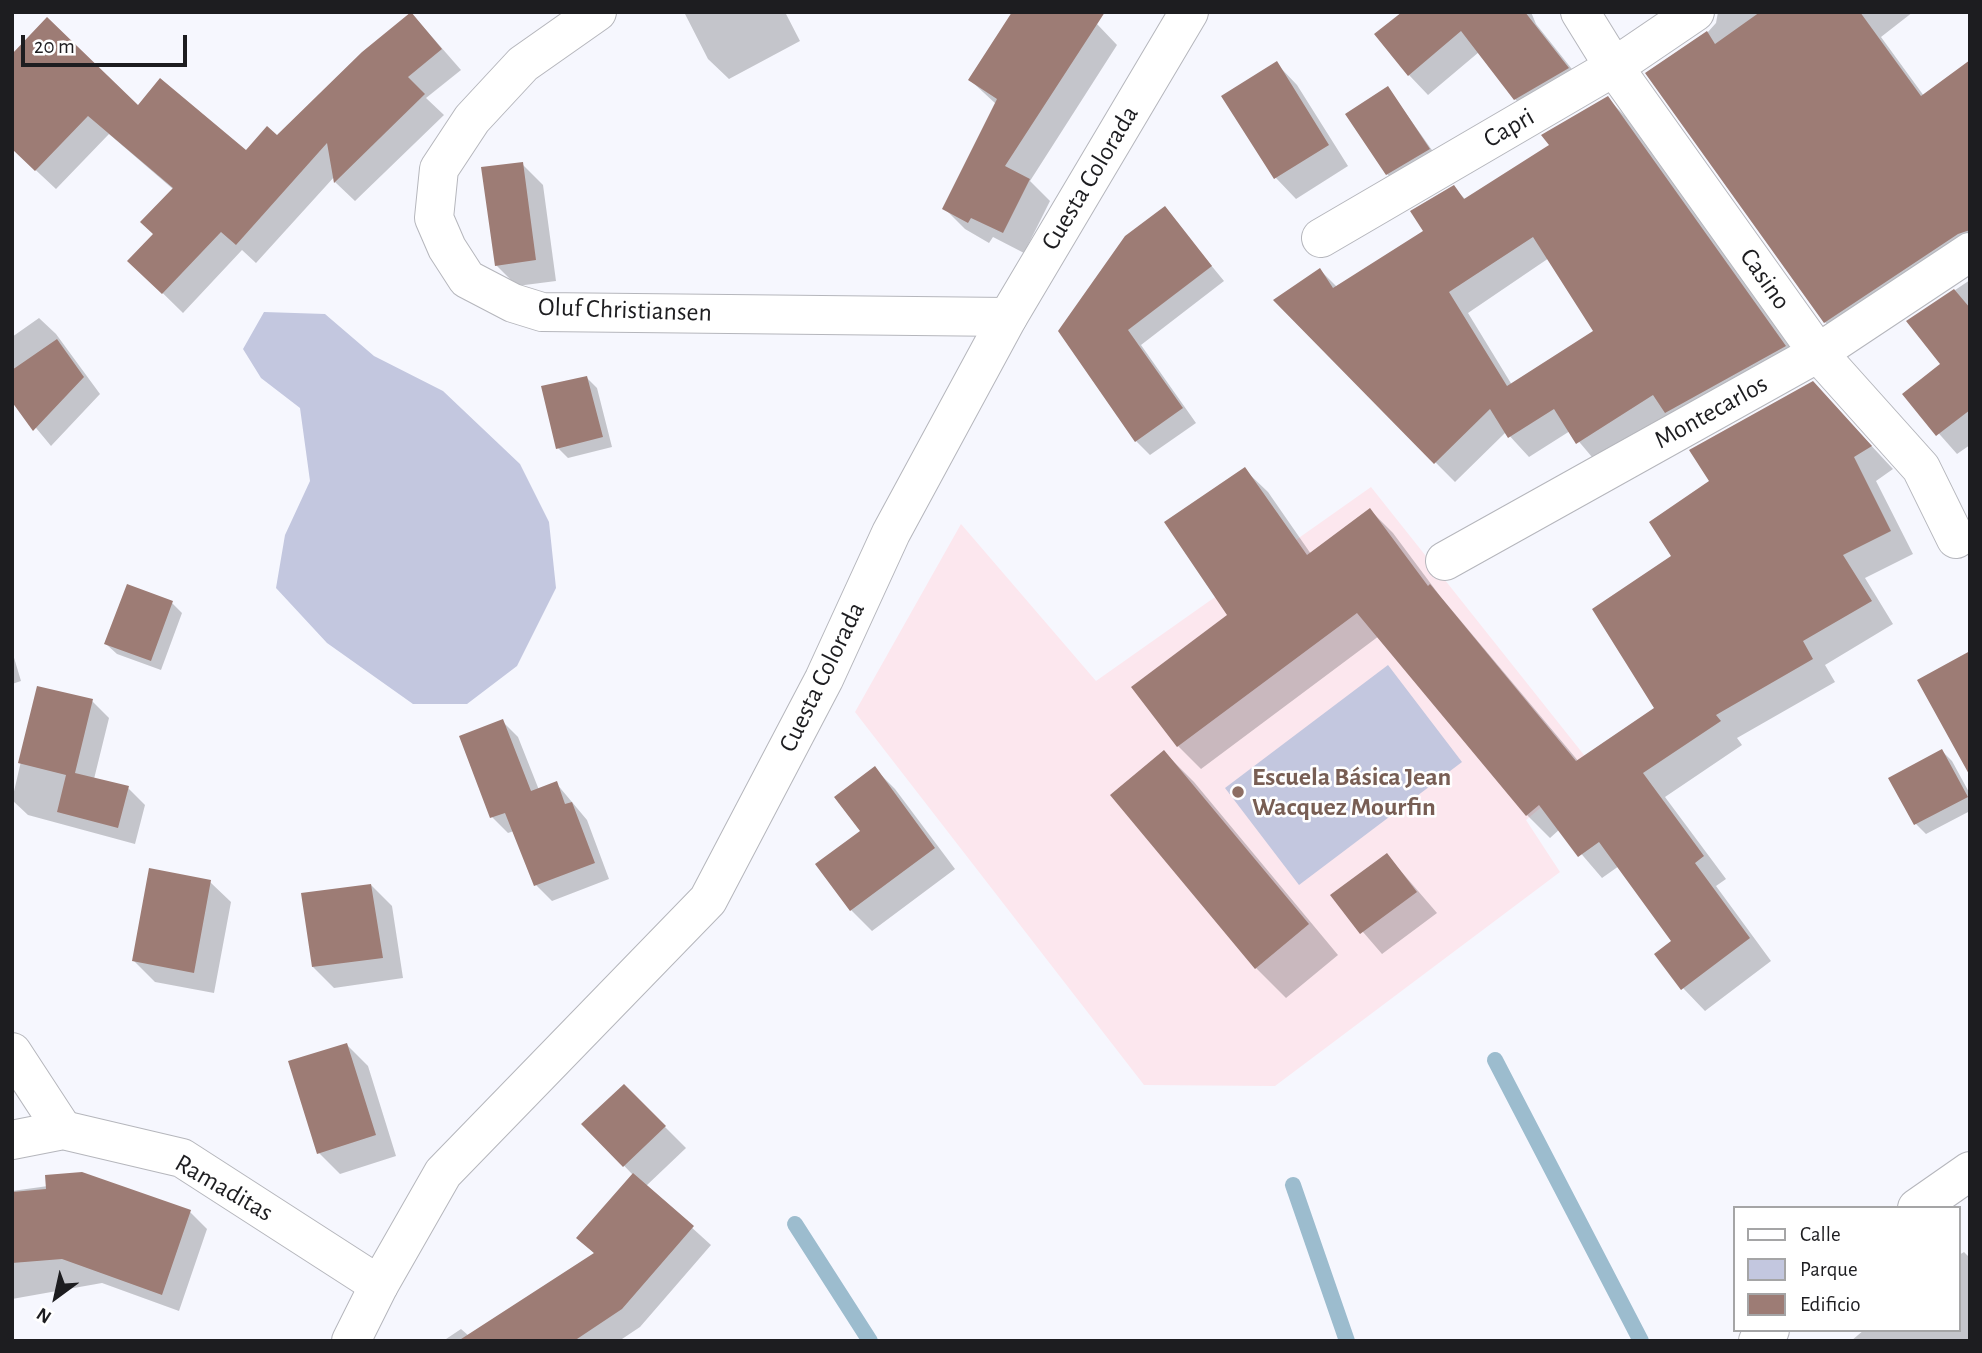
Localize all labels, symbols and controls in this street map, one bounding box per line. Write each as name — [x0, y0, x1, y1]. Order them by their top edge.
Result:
scale bar — [24, 21, 191, 65]
text: 20 m — [34, 36, 75, 57]
street label: Cuesta Colorada — [1035, 100, 1145, 256]
street label: Capri — [1478, 101, 1540, 155]
street label: Casino — [1733, 242, 1797, 316]
street label: Oluf Christiansen — [538, 291, 712, 329]
street label: Montecarlos — [1649, 368, 1773, 456]
street label: Cuesta Colorada — [772, 597, 872, 757]
place label: Escuela Básica Jean Wacquez Mourfin — [1252, 761, 1451, 822]
marker: Escuela Básica Jean Wacquez Mourfin — [1230, 784, 1246, 800]
street label: Ramaditas — [169, 1147, 279, 1229]
legend — [1734, 1206, 1961, 1332]
text: Calle — [1800, 1224, 1841, 1245]
text: Parque — [1800, 1259, 1858, 1280]
north arrow — [21, 1262, 91, 1332]
text: Edificio — [1800, 1294, 1861, 1315]
text: N — [34, 1303, 55, 1327]

